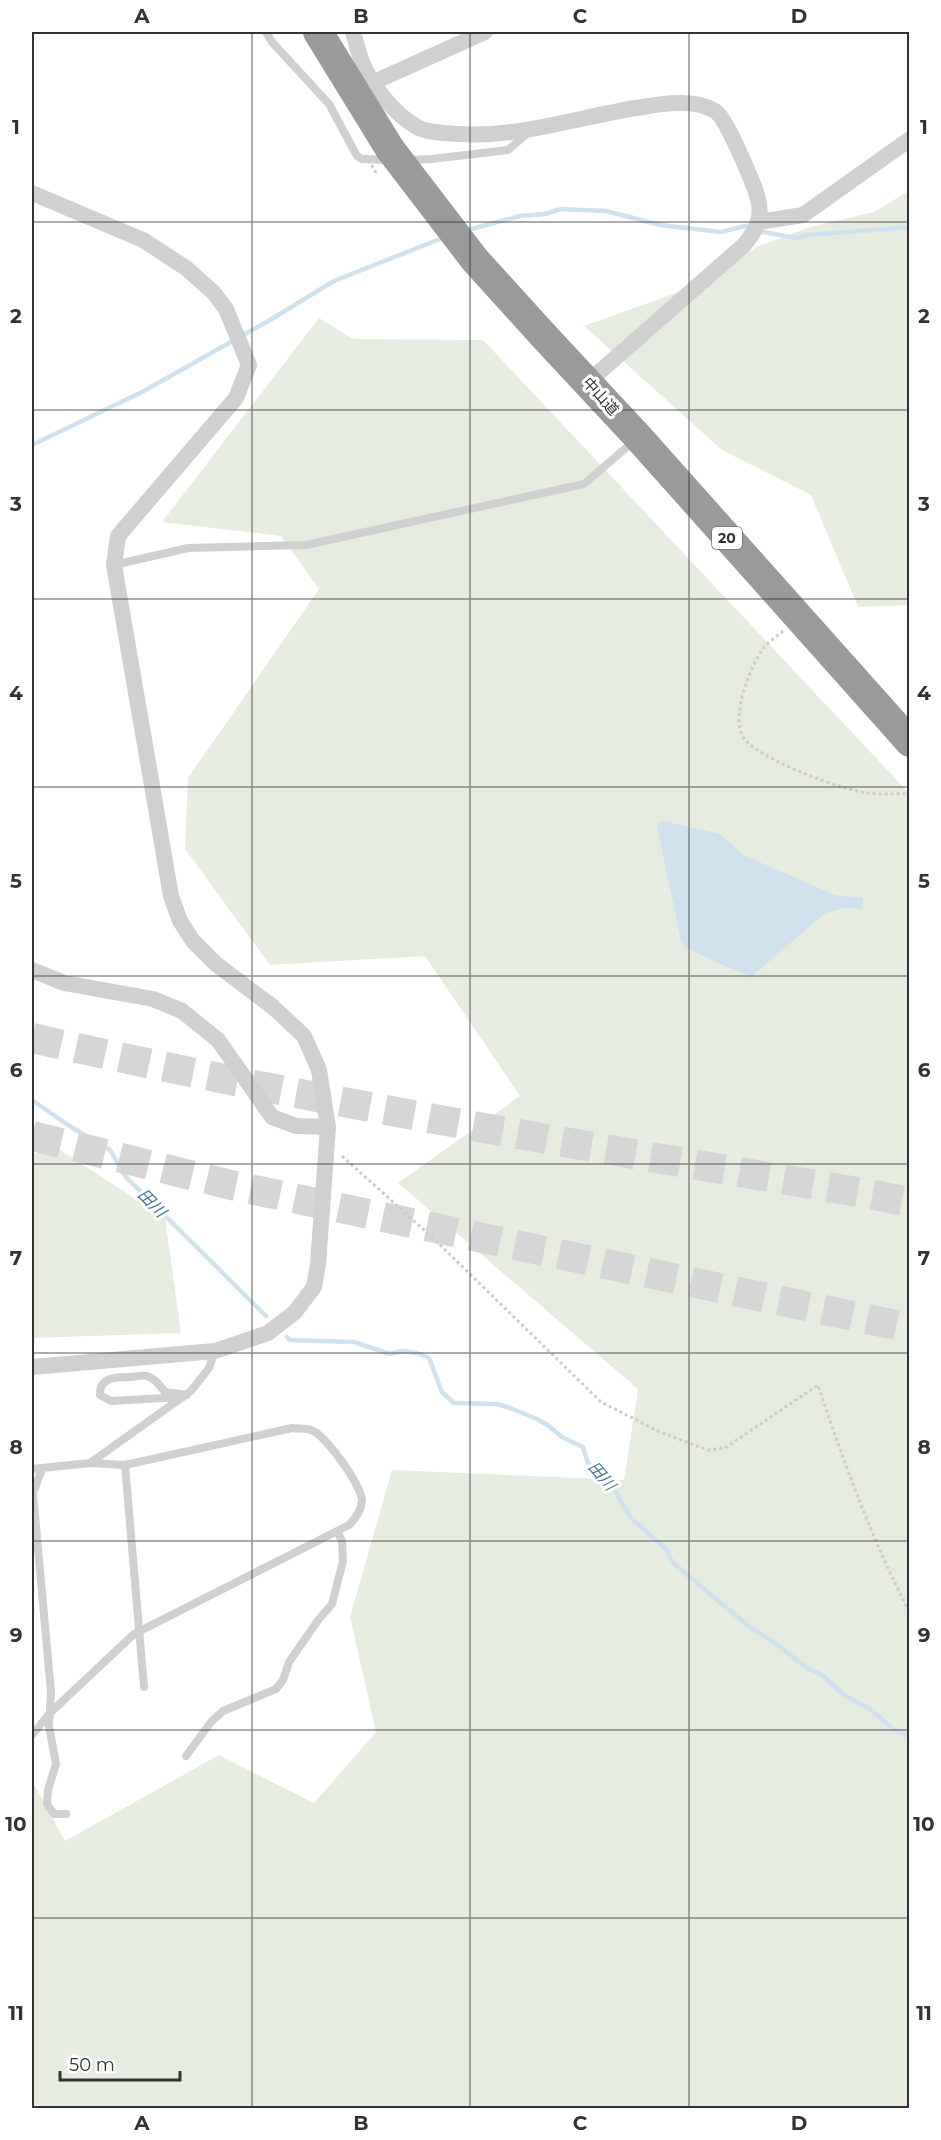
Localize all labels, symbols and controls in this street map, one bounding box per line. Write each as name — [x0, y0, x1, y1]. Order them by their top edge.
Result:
text: A — [133, 4, 150, 28]
text: B — [353, 4, 369, 28]
text: C — [573, 4, 588, 28]
text: D — [791, 4, 807, 28]
text: 1 — [12, 115, 20, 139]
text: 1 — [920, 115, 928, 139]
text: 2 — [10, 304, 22, 328]
text: 2 — [918, 304, 930, 328]
street label: 中山道 — [579, 373, 623, 419]
text: 3 — [9, 492, 22, 516]
text: 3 — [917, 492, 930, 516]
road number: 20 — [712, 527, 742, 549]
text: 4 — [9, 681, 23, 705]
text: 4 — [917, 681, 931, 705]
text: 5 — [10, 869, 22, 893]
text: 5 — [918, 869, 930, 893]
text: 6 — [10, 1058, 23, 1082]
text: 6 — [918, 1058, 931, 1082]
water label: 田川 — [134, 1185, 171, 1222]
text: 7 — [10, 1246, 22, 1270]
text: 7 — [918, 1246, 930, 1270]
text: 8 — [9, 1435, 23, 1459]
text: 8 — [917, 1435, 931, 1459]
water label: 田川 — [584, 1458, 621, 1496]
text: 9 — [10, 1623, 22, 1647]
text: 9 — [918, 1623, 930, 1647]
text: 10 — [5, 1812, 27, 1836]
text: 10 — [913, 1812, 935, 1836]
text: 11 — [8, 2001, 24, 2025]
text: 11 — [916, 2001, 932, 2025]
scale bar — [60, 2044, 180, 2082]
text: 50 m — [69, 2054, 115, 2076]
text: A — [133, 2111, 150, 2135]
text: B — [353, 2111, 369, 2135]
text: C — [573, 2111, 588, 2135]
text: D — [791, 2111, 807, 2135]

